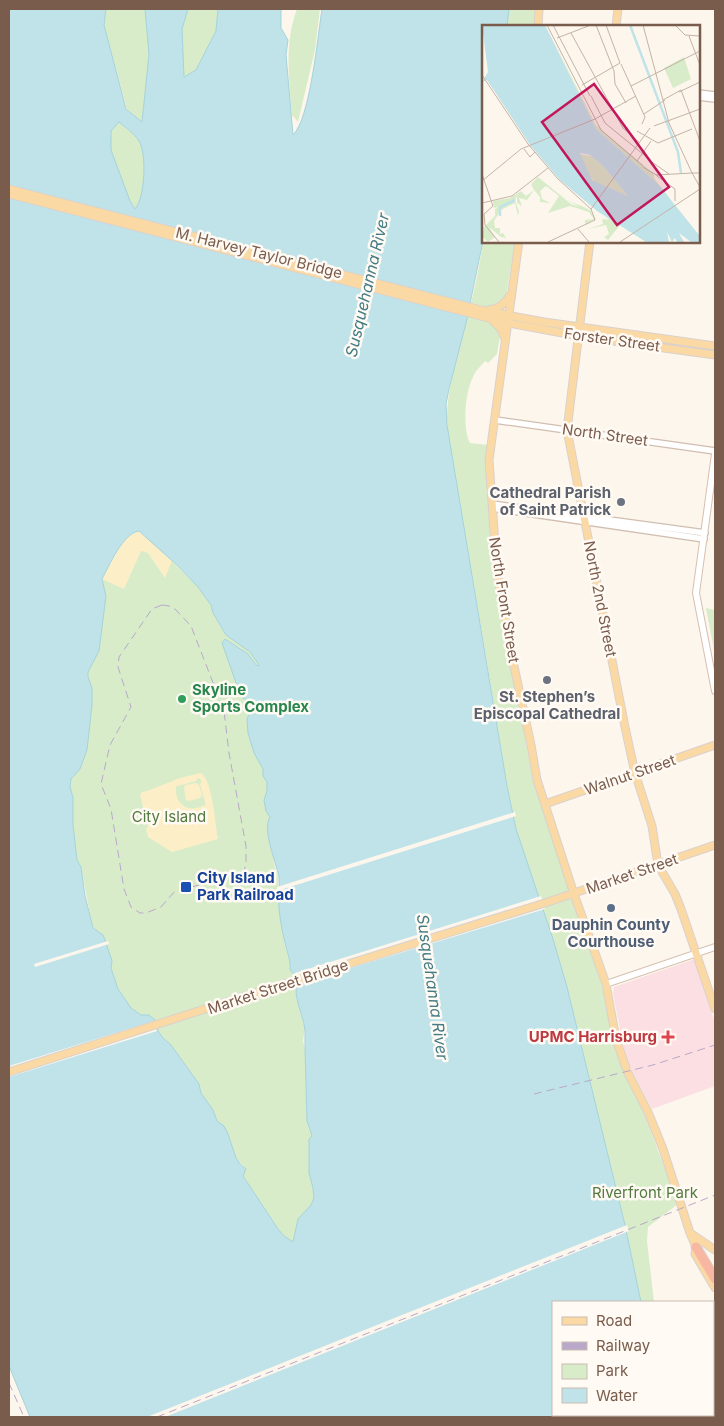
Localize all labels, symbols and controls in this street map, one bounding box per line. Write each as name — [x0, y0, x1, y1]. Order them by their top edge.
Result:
inset map — [482, 25, 699, 242]
water label: Susquehanna River — [341, 210, 394, 359]
street label: M. Harvey Taylor Bridge — [174, 223, 344, 282]
street label: Forster Street — [563, 323, 661, 356]
street label: North Street — [561, 419, 649, 450]
place label: Cathedral Parish of Saint Patrick — [489, 483, 611, 519]
marker: Cathedral Parish of Saint Patrick — [615, 496, 627, 508]
street label: North Front Street — [485, 536, 524, 664]
street label: North 2nd Street — [580, 539, 621, 659]
marker: St. Stephen’s Episcopal Cathedral — [541, 674, 553, 686]
place label: Skyline Sports Complex — [192, 680, 309, 716]
place label: St. Stephen’s Episcopal Cathedral — [474, 687, 620, 723]
marker: Skyline Sports Complex — [176, 693, 188, 705]
street label: Walnut Street — [582, 750, 678, 799]
park label: City Island — [132, 807, 206, 826]
street label: Market Street — [583, 849, 680, 898]
place label: City Island Park Railroad — [197, 868, 294, 904]
marker: City Island Park Railroad — [179, 880, 193, 894]
marker: Dauphin County Courthouse — [605, 902, 617, 914]
water label: Susquehanna River — [413, 913, 453, 1062]
place label: Dauphin County Courthouse — [552, 915, 670, 951]
street label: Market Street Bridge — [205, 955, 351, 1018]
place label: UPMC Harrisburg — [529, 1027, 657, 1046]
marker: UPMC Harrisburg — [661, 1030, 675, 1044]
park label: Riverfront Park — [592, 1183, 699, 1202]
legend — [552, 1301, 714, 1416]
text: Road — [596, 1311, 632, 1330]
text: Railway — [596, 1336, 651, 1355]
text: Park — [596, 1361, 629, 1380]
text: Water — [596, 1386, 638, 1405]

